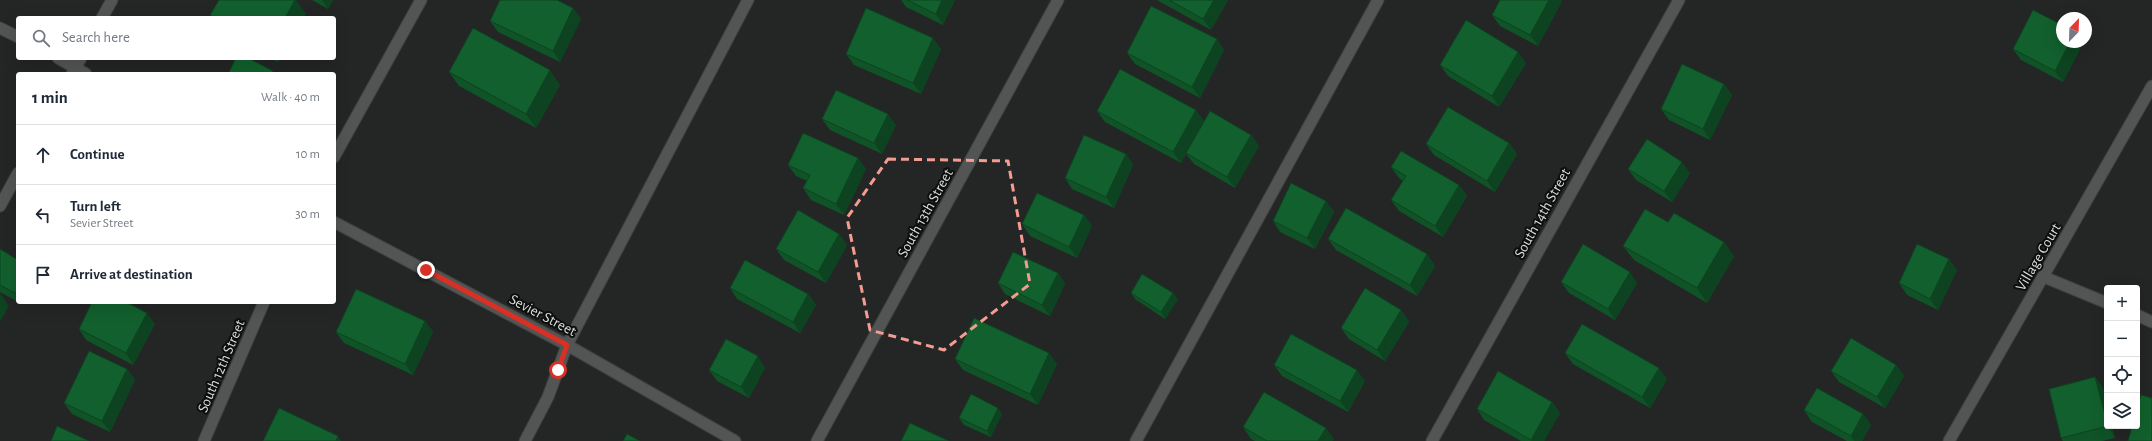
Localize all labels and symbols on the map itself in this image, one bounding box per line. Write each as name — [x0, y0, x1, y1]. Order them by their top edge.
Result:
north arrow — [2056, 12, 2092, 48]
street label: South 13th Street — [895, 166, 956, 260]
street label: South 14th Street — [1512, 166, 1573, 260]
street label: Village Court — [2013, 221, 2064, 294]
route end — [417, 261, 435, 279]
street label: Sevier Street — [507, 292, 579, 339]
street label: South 12th Street — [195, 317, 248, 415]
route start — [549, 361, 567, 379]

